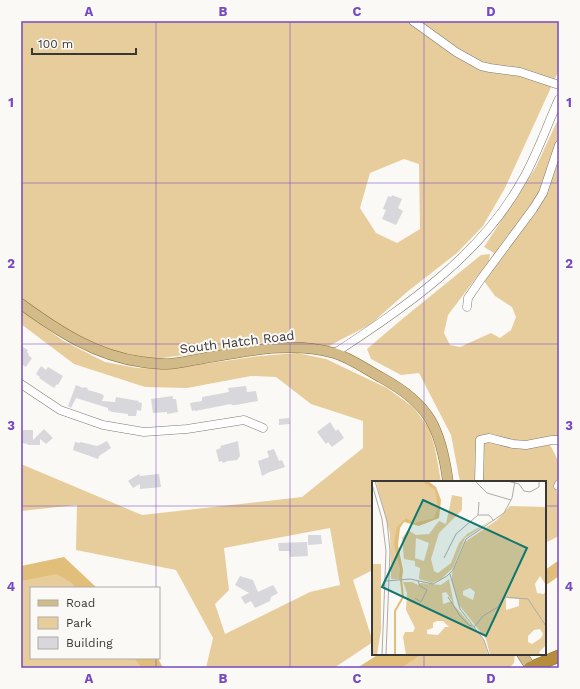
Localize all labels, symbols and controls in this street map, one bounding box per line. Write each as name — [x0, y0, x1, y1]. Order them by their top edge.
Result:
text: A — [85, 4, 94, 19]
text: B — [219, 4, 228, 19]
text: C — [353, 4, 362, 19]
text: D — [486, 4, 496, 19]
scale bar — [32, 30, 136, 56]
text: 100 m — [38, 37, 73, 51]
text: 1 — [8, 95, 14, 110]
text: 1 — [566, 95, 572, 110]
text: 2 — [7, 256, 15, 271]
text: 2 — [565, 256, 573, 271]
street label: South Hatch Road — [179, 328, 295, 356]
text: 3 — [7, 418, 15, 433]
text: 3 — [565, 418, 573, 433]
inset map — [372, 481, 546, 655]
text: 4 — [7, 579, 16, 594]
text: 4 — [565, 579, 574, 594]
legend — [30, 587, 160, 659]
text: Road — [66, 596, 95, 610]
text: Park — [66, 616, 92, 630]
text: Building — [66, 636, 113, 650]
text: A — [85, 671, 94, 686]
text: B — [219, 671, 228, 686]
text: C — [353, 671, 362, 686]
text: D — [486, 671, 496, 686]

